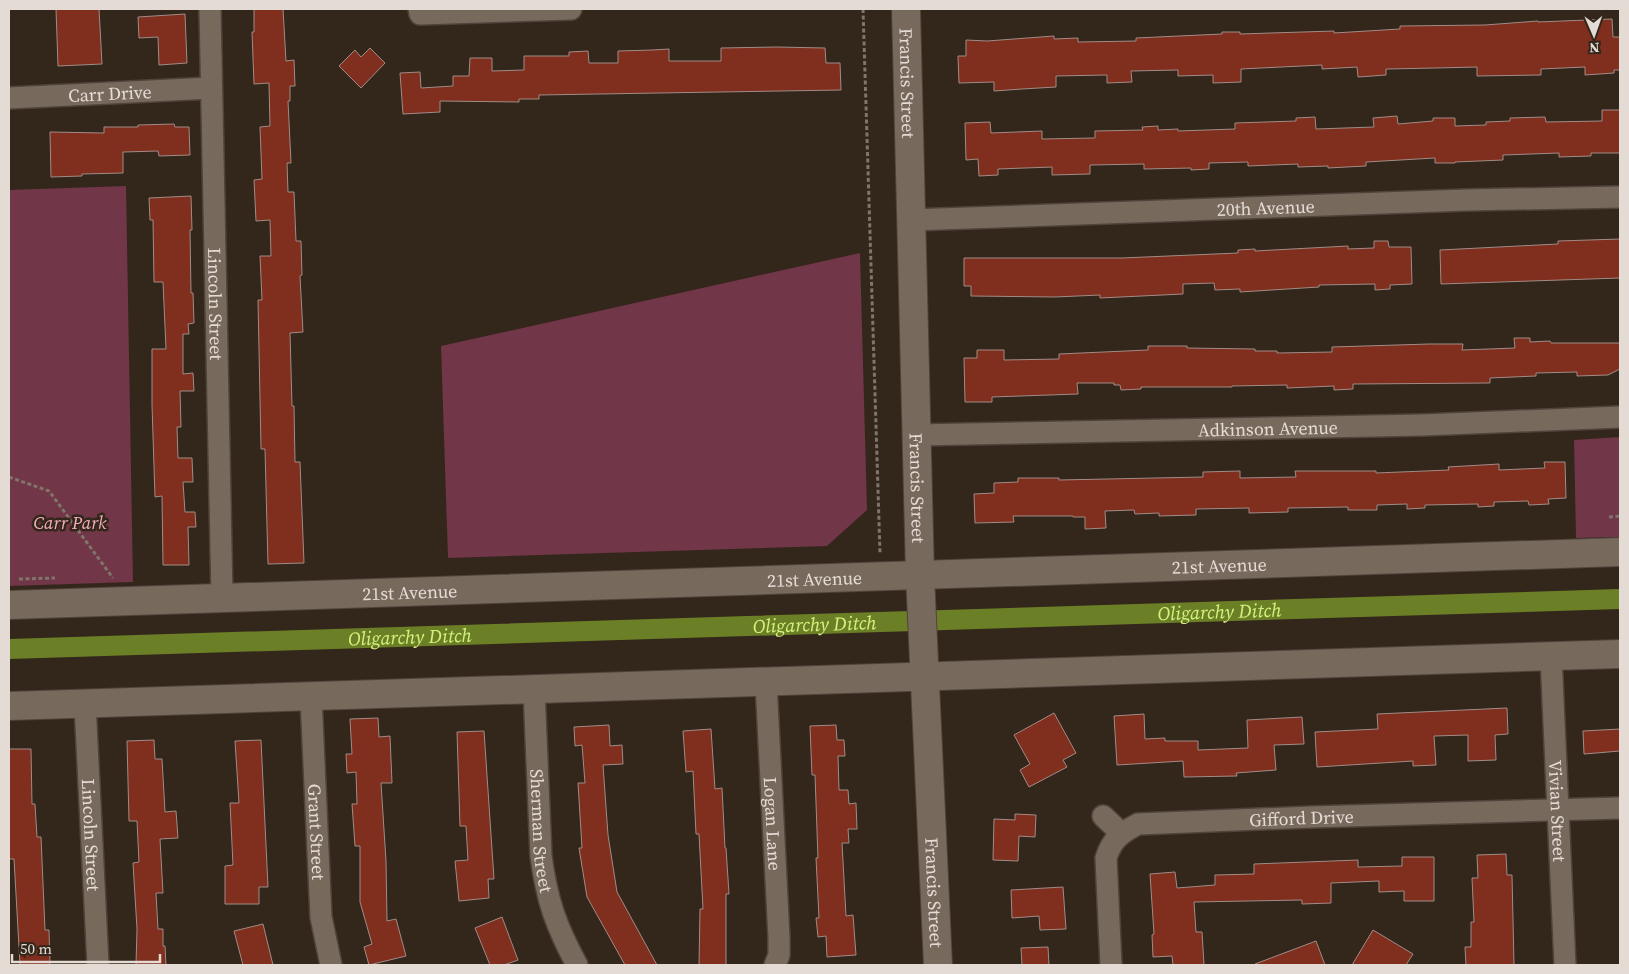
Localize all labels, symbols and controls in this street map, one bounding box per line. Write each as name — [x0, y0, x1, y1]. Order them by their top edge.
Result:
north arrow — [1569, 10, 1619, 60]
street label: Francis Street — [894, 28, 922, 139]
text: N — [1589, 38, 1600, 58]
street label: Carr Drive — [68, 78, 152, 108]
street label: 20th Avenue — [1216, 193, 1315, 221]
street label: Lincoln Street — [202, 247, 230, 361]
street label: Adkinson Avenue — [1198, 414, 1338, 442]
street label: Francis Street — [904, 432, 932, 543]
park label: Carr Park — [33, 510, 107, 535]
street label: 21st Avenue — [1171, 551, 1267, 579]
street label: 21st Avenue — [767, 564, 862, 593]
street label: 21st Avenue — [362, 578, 458, 606]
water label: Oligarchy Ditch — [1157, 596, 1282, 626]
water label: Oligarchy Ditch — [752, 609, 878, 639]
water label: Oligarchy Ditch — [348, 622, 473, 651]
street label: Vivian Street — [1543, 759, 1573, 862]
street label: Sherman Street — [525, 769, 560, 895]
street label: Logan Lane — [758, 776, 788, 871]
street label: Lincoln Street — [76, 778, 107, 892]
street label: Grant Street — [302, 783, 332, 881]
street label: Gifford Drive — [1249, 803, 1354, 832]
street label: Francis Street — [920, 837, 950, 948]
scale bar — [12, 932, 160, 964]
text: 50 m — [20, 938, 52, 959]

